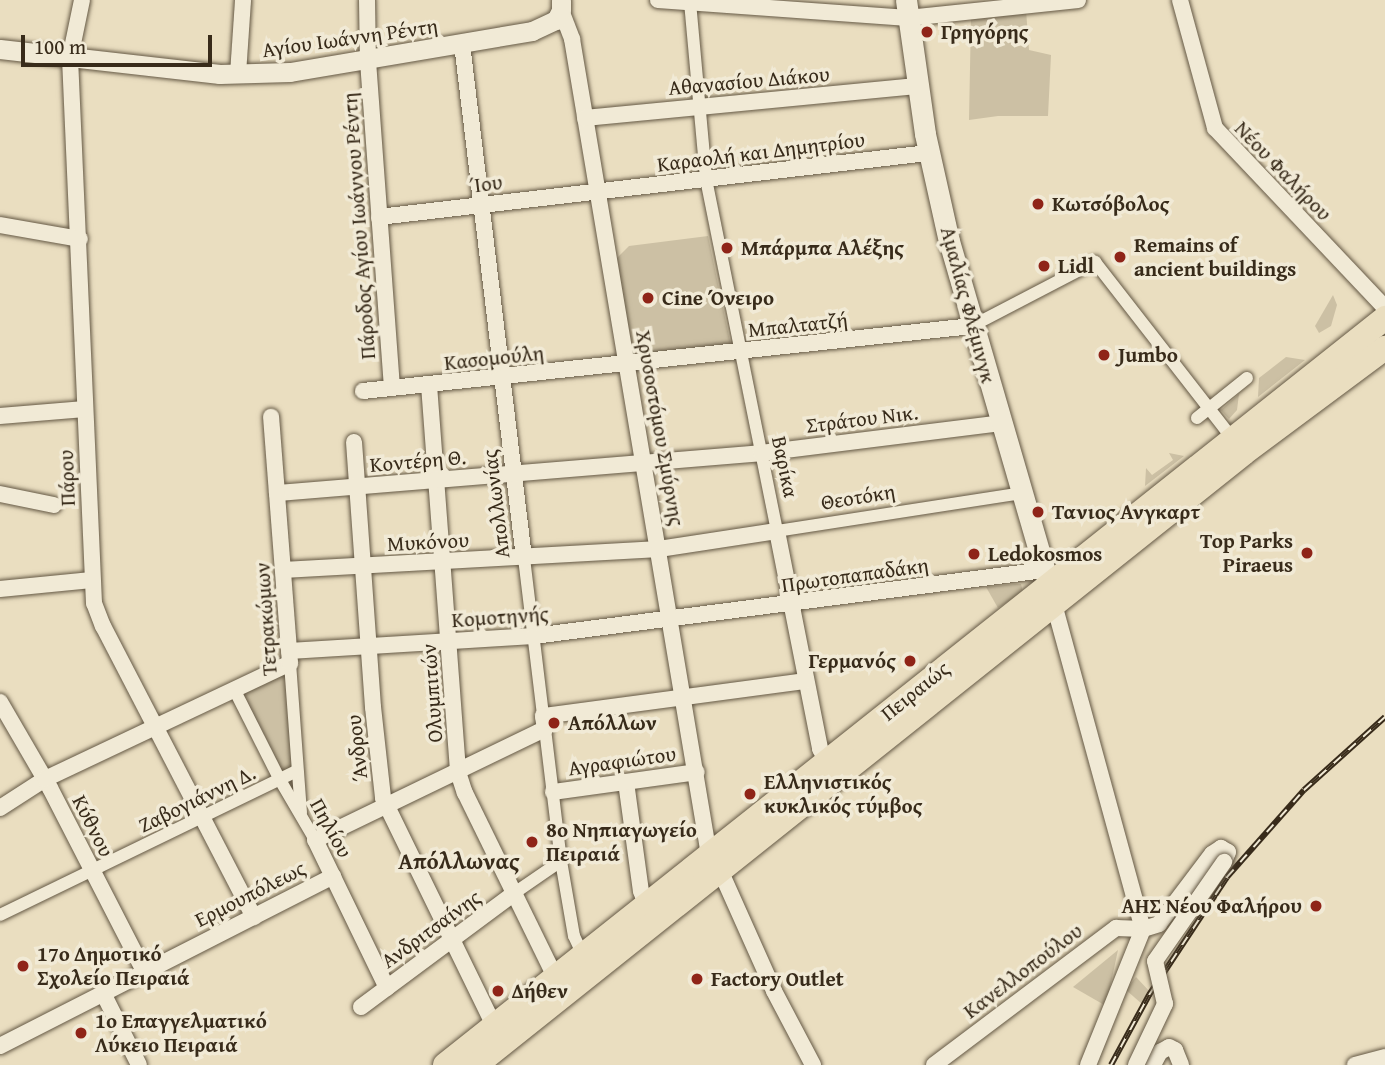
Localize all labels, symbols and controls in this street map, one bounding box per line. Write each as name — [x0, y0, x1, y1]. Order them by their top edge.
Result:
street label: Αγίου Ιωάννη Ρέντη — [261, 13, 439, 63]
place label: Γρηγόρης — [941, 19, 1029, 45]
scale bar — [24, 21, 215, 65]
marker: Γρηγόρης — [919, 24, 935, 40]
text: 100 m — [34, 31, 86, 62]
street label: Αθανασίου Διάκου — [667, 61, 831, 101]
street label: Πάροδος Αγίου Ιωάννου Ρέντη — [337, 92, 381, 360]
street label: Νέου Φαλήρου — [1229, 116, 1337, 226]
street label: Καραολή και Δημητρίου — [656, 127, 866, 177]
street label: Ίου — [468, 169, 504, 199]
place label: Κωτσόβολος — [1052, 191, 1169, 217]
marker: Κωτσόβολος — [1030, 196, 1046, 212]
street label: Αμαλίας Φλέμινγκ — [935, 224, 1001, 386]
place label: Remains of ancient buildings — [1134, 232, 1296, 282]
place label: Μπάρμπα Αλέξης — [741, 235, 904, 261]
marker: Μπάρμπα Αλέξης — [719, 240, 735, 256]
marker: Remains of ancient buildings — [1112, 249, 1128, 265]
place label: Lidl — [1058, 253, 1094, 279]
marker: Lidl — [1036, 258, 1052, 274]
place label: Cine Όνειρο — [662, 285, 774, 311]
marker: Cine Όνειρο — [640, 290, 656, 306]
street label: Μπαλτατζή — [747, 307, 849, 343]
street label: Χρυσοστόμου Σμύρνης — [630, 328, 690, 528]
street label: Κασομούλη — [443, 340, 545, 376]
place label: Jumbo — [1118, 342, 1178, 368]
marker: Jumbo — [1096, 347, 1112, 363]
street label: Στράτου Νικ. — [805, 400, 919, 438]
street label: Βαρίκα — [766, 434, 804, 500]
street label: Κοντέρη Θ. — [369, 444, 467, 478]
street label: Απολλωνίας — [477, 448, 515, 560]
street label: Πάρου — [53, 449, 81, 507]
street label: Θεοτόκη — [819, 479, 897, 515]
place label: Τανιος Ανγκαρτ — [1052, 499, 1200, 525]
marker: Τανιος Ανγκαρτ — [1030, 504, 1046, 520]
street label: Μυκόνου — [386, 527, 470, 557]
place label: Top Parks Piraeus — [1200, 528, 1293, 578]
place label: Ledokosmos — [988, 541, 1102, 567]
marker: Top Parks Piraeus — [1299, 545, 1315, 561]
marker: Ledokosmos — [966, 546, 982, 562]
street label: Πρωτοπαπαδάκη — [780, 552, 930, 598]
street label: Τετρακώμων — [249, 561, 283, 677]
street label: Κομοτηνής — [451, 601, 549, 633]
street label: Ολυμπιτών — [416, 643, 448, 743]
place label: Γερμανός — [809, 648, 896, 674]
marker: Γερμανός — [902, 653, 918, 669]
street label: Πειραιώς — [876, 656, 954, 726]
place label: Απόλλων — [568, 710, 657, 736]
street label: Άνδρου — [341, 714, 373, 782]
marker: Απόλλων — [546, 715, 562, 731]
street label: Αγραφιώτου — [566, 741, 678, 781]
street label: Ζαβογιάννη Δ. — [134, 760, 260, 838]
place label: Ελληνιστικός κυκλικός τύμβος — [764, 769, 922, 819]
marker: Ελληνιστικός κυκλικός τύμβος — [742, 786, 758, 802]
street label: Κύθνου — [67, 791, 119, 861]
street label: Πηλίου — [304, 794, 358, 862]
place label: 8ο Νηπιαγωγείο Πειραιά — [546, 817, 697, 867]
marker: 8ο Νηπιαγωγείο Πειραιά — [524, 834, 540, 850]
district label: Απόλλωνας — [398, 847, 520, 875]
street label: Ερμουπόλεως — [191, 855, 309, 933]
street label: Ανδριτσαίνης — [376, 884, 486, 974]
place label: ΑΗΣ Νέου Φαλήρου — [1121, 893, 1302, 919]
marker: ΑΗΣ Νέου Φαλήρου — [1308, 898, 1324, 914]
street label: Κανελλοπούλου — [959, 918, 1087, 1024]
place label: 17ο Δημοτικό Σχολείο Πειραιά — [37, 941, 190, 991]
marker: 17ο Δημοτικό Σχολείο Πειραιά — [15, 958, 31, 974]
place label: Factory Outlet — [711, 966, 844, 992]
marker: Factory Outlet — [689, 971, 705, 987]
place label: Δήθεν — [512, 978, 568, 1004]
marker: Δήθεν — [490, 983, 506, 999]
place label: 1ο Επαγγελματικό Λύκειο Πειραιά — [95, 1008, 267, 1058]
marker: 1ο Επαγγελματικό Λύκειο Πειραιά — [73, 1025, 89, 1041]

